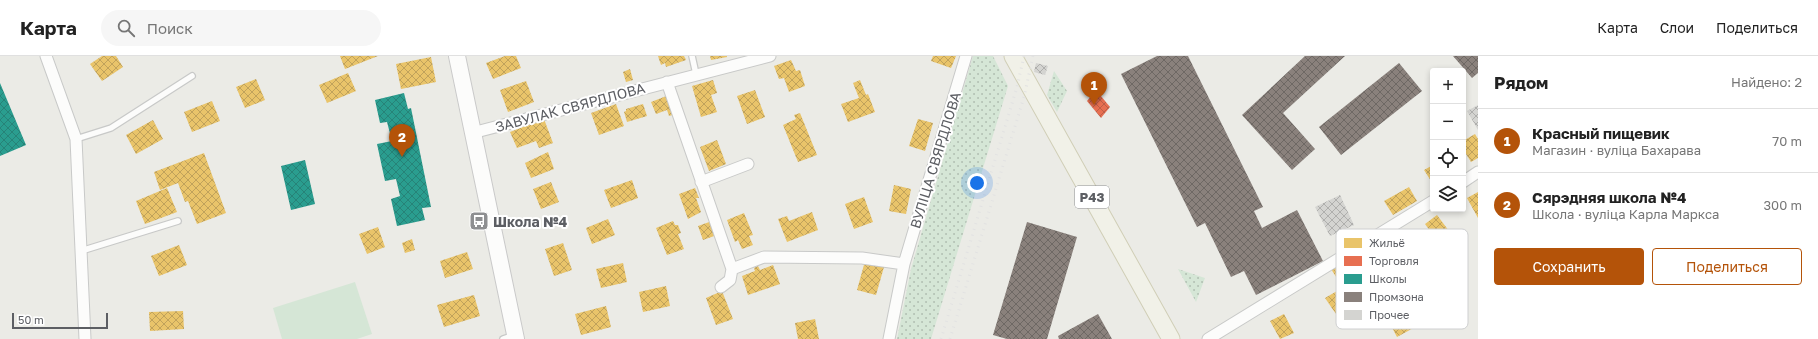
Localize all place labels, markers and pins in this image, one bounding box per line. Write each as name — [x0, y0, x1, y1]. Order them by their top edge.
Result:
pin: 1 — [1081, 72, 1107, 105]
pin: 2 — [389, 124, 415, 157]
bus stop icon: Школа №4 — [468, 210, 490, 232]
place label: Школа №4 — [493, 213, 568, 230]

